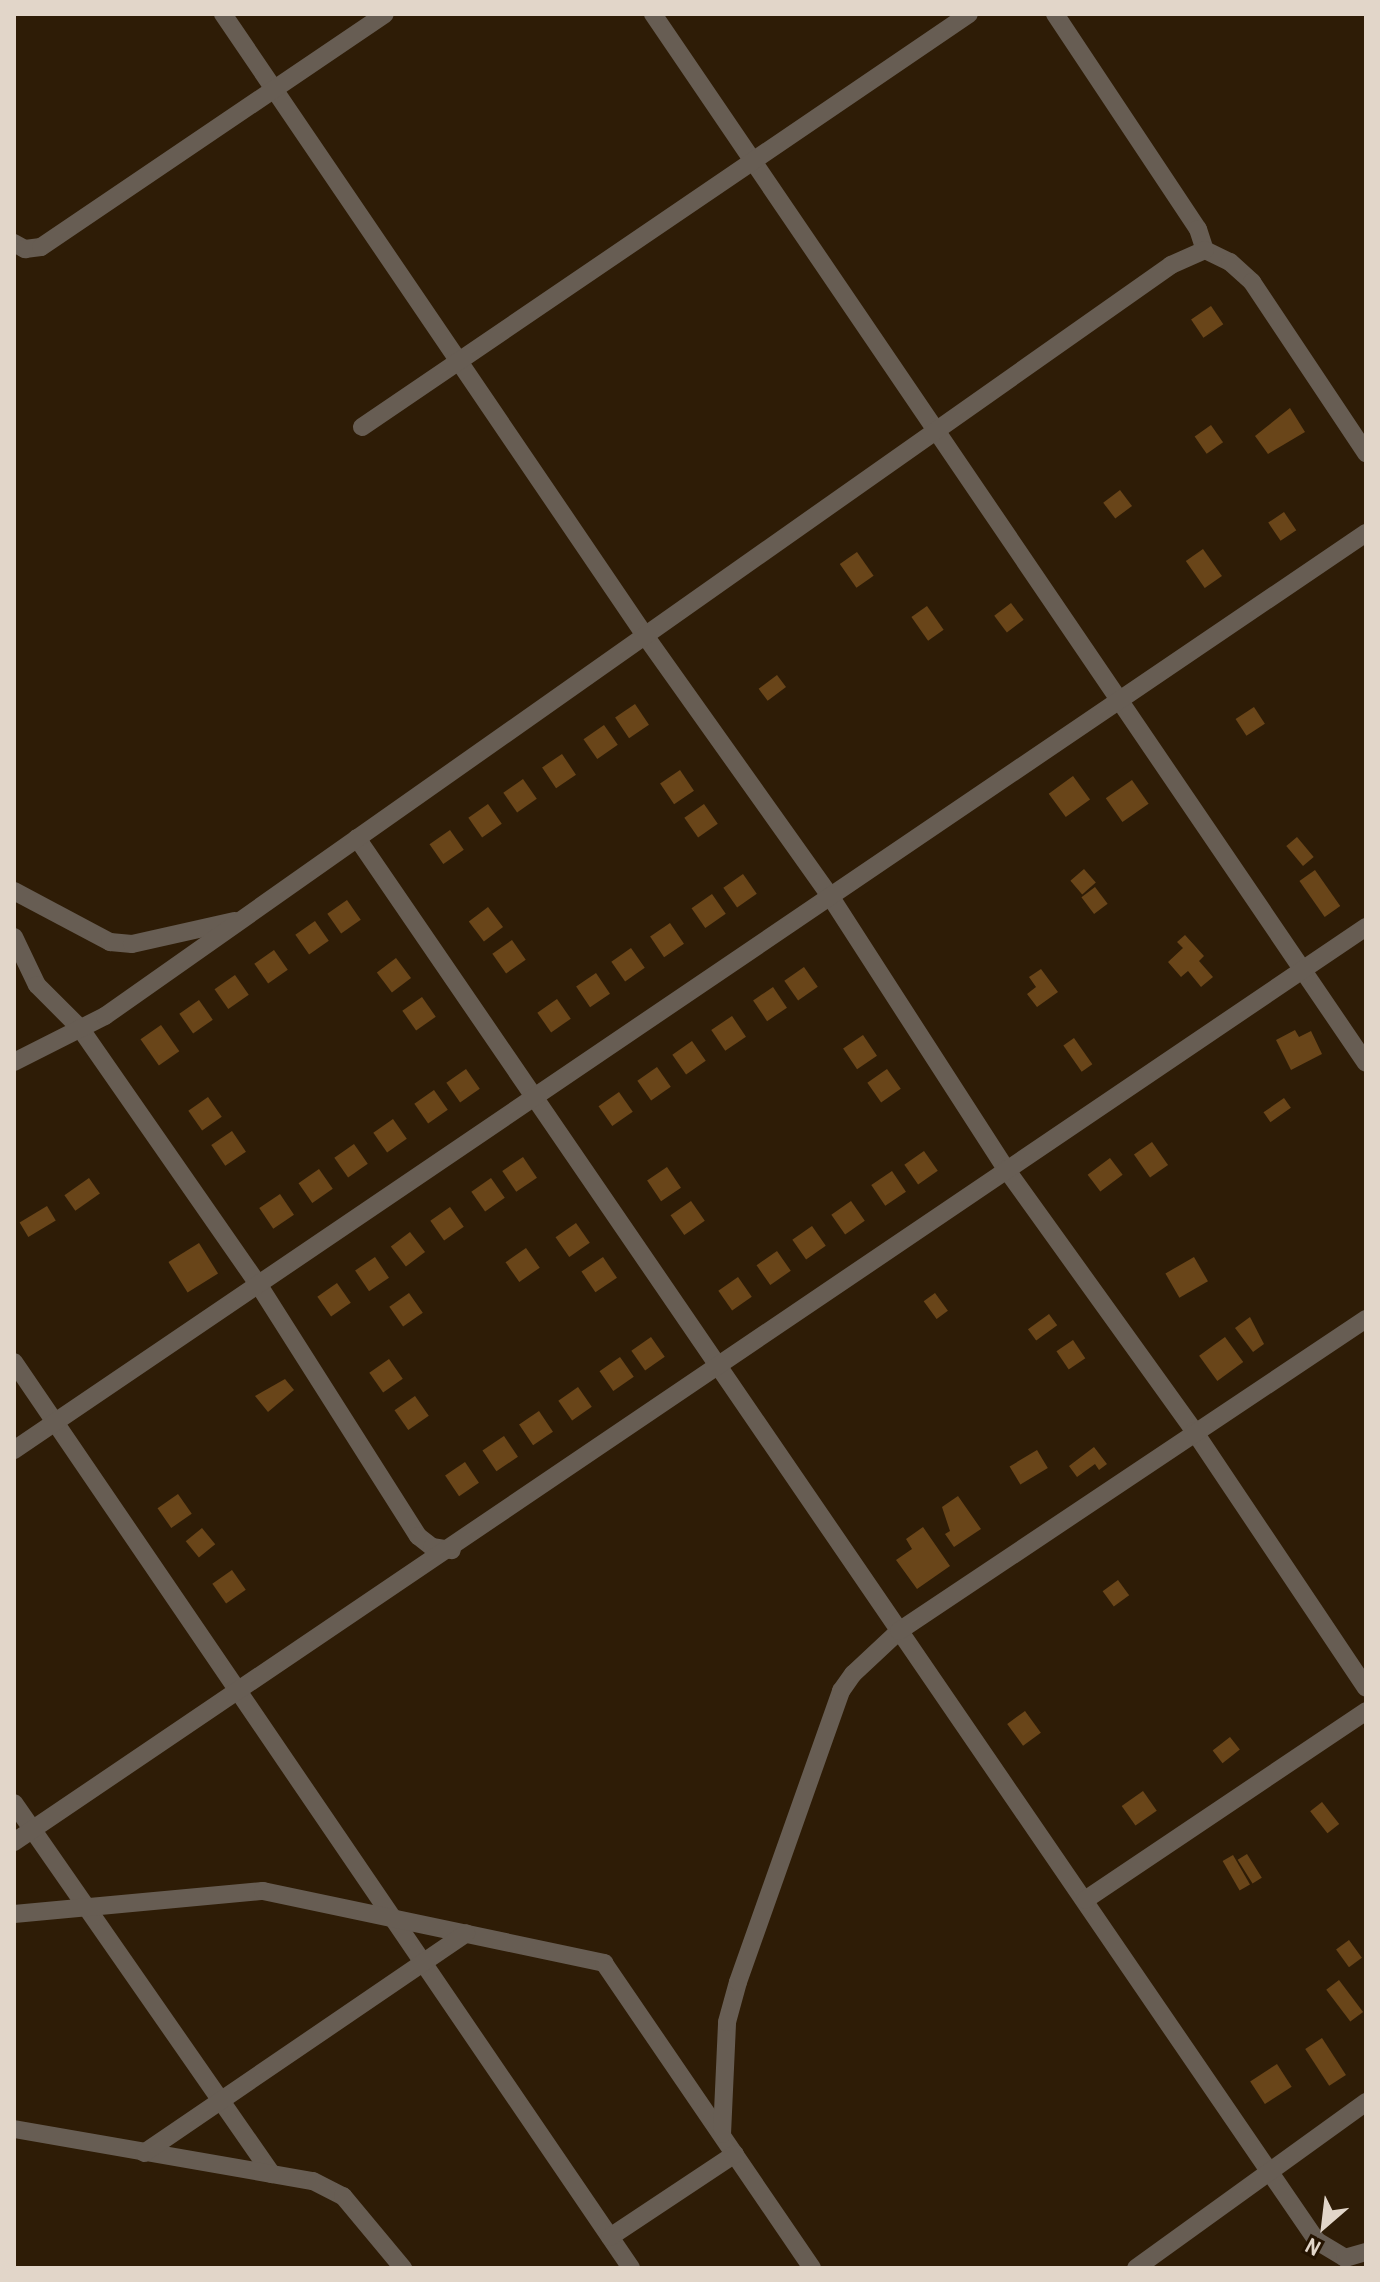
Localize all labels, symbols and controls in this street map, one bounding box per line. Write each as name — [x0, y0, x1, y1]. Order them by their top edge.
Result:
north arrow — [1284, 2186, 1364, 2266]
text: N — [1300, 2231, 1326, 2263]

